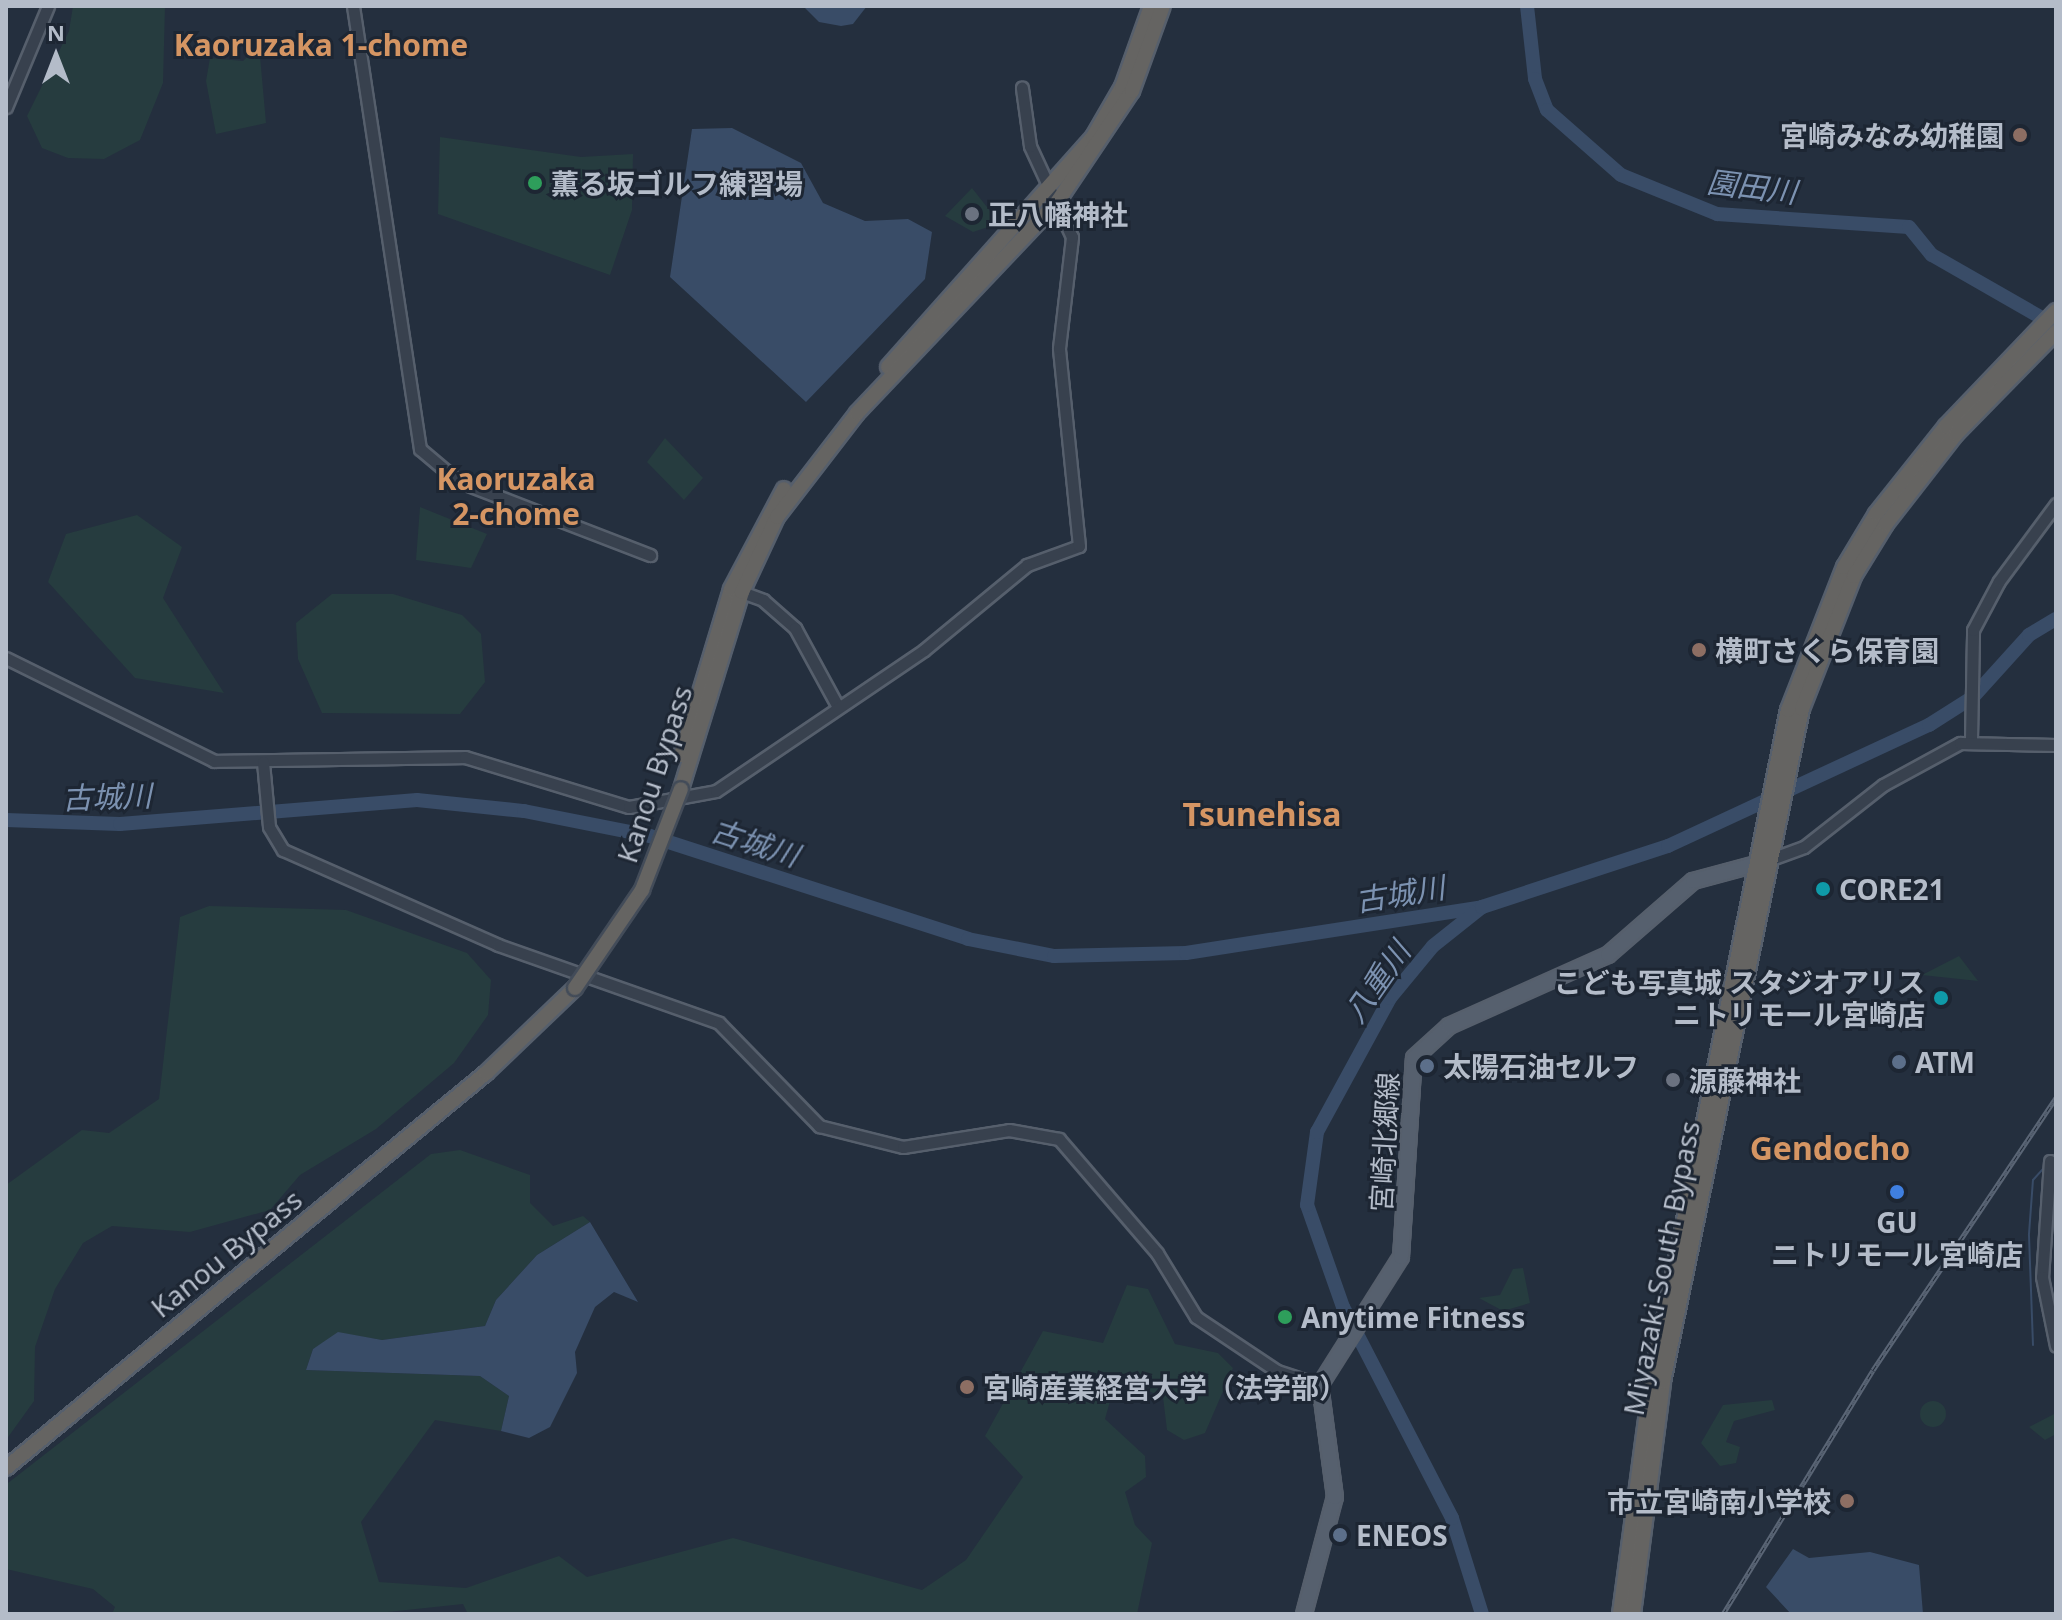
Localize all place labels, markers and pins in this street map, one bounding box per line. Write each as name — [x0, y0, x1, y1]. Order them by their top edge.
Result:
place label: 宮崎みなみ幼稚園 — [1780, 118, 2004, 152]
marker: 宮崎みなみ幼稚園 — [2011, 126, 2029, 144]
place label: 薫る坂ゴルフ練習場 — [551, 166, 803, 200]
marker: 薫る坂ゴルフ練習場 — [526, 174, 544, 192]
place label: 正八幡神社 — [988, 197, 1128, 231]
marker: 正八幡神社 — [963, 205, 981, 223]
place label: 横町さくら保育園 — [1715, 633, 1939, 667]
marker: 横町さくら保育園 — [1690, 641, 1708, 659]
place label: CORE21 — [1839, 872, 1945, 906]
marker: CORE21 — [1814, 880, 1832, 898]
place label: こども写真城 スタジオアリス ニトリモール宮崎店 — [1554, 965, 1925, 1031]
marker: こども写真城 スタジオアリス ニトリモール宮崎店 — [1932, 989, 1950, 1007]
place label: ATM — [1915, 1045, 1975, 1079]
place label: 太陽石油セルフ — [1443, 1049, 1639, 1083]
marker: ATM — [1890, 1053, 1908, 1071]
marker: 太陽石油セルフ — [1418, 1057, 1436, 1075]
place label: 源藤神社 — [1689, 1063, 1801, 1097]
marker: 源藤神社 — [1664, 1071, 1682, 1089]
marker: GU ニトリモール宮崎店 — [1888, 1183, 1906, 1201]
place label: GU ニトリモール宮崎店 — [1771, 1205, 2023, 1271]
place label: Anytime Fitness — [1301, 1300, 1525, 1334]
marker: Anytime Fitness — [1276, 1308, 1294, 1326]
place label: 宮崎産業経営大学（法学部） — [983, 1370, 1347, 1404]
marker: 宮崎産業経営大学（法学部） — [958, 1378, 976, 1396]
place label: 市立宮崎南小学校 — [1607, 1484, 1831, 1518]
marker: 市立宮崎南小学校 — [1838, 1492, 1856, 1510]
place label: ENEOS — [1356, 1518, 1448, 1552]
marker: ENEOS — [1331, 1526, 1349, 1544]

